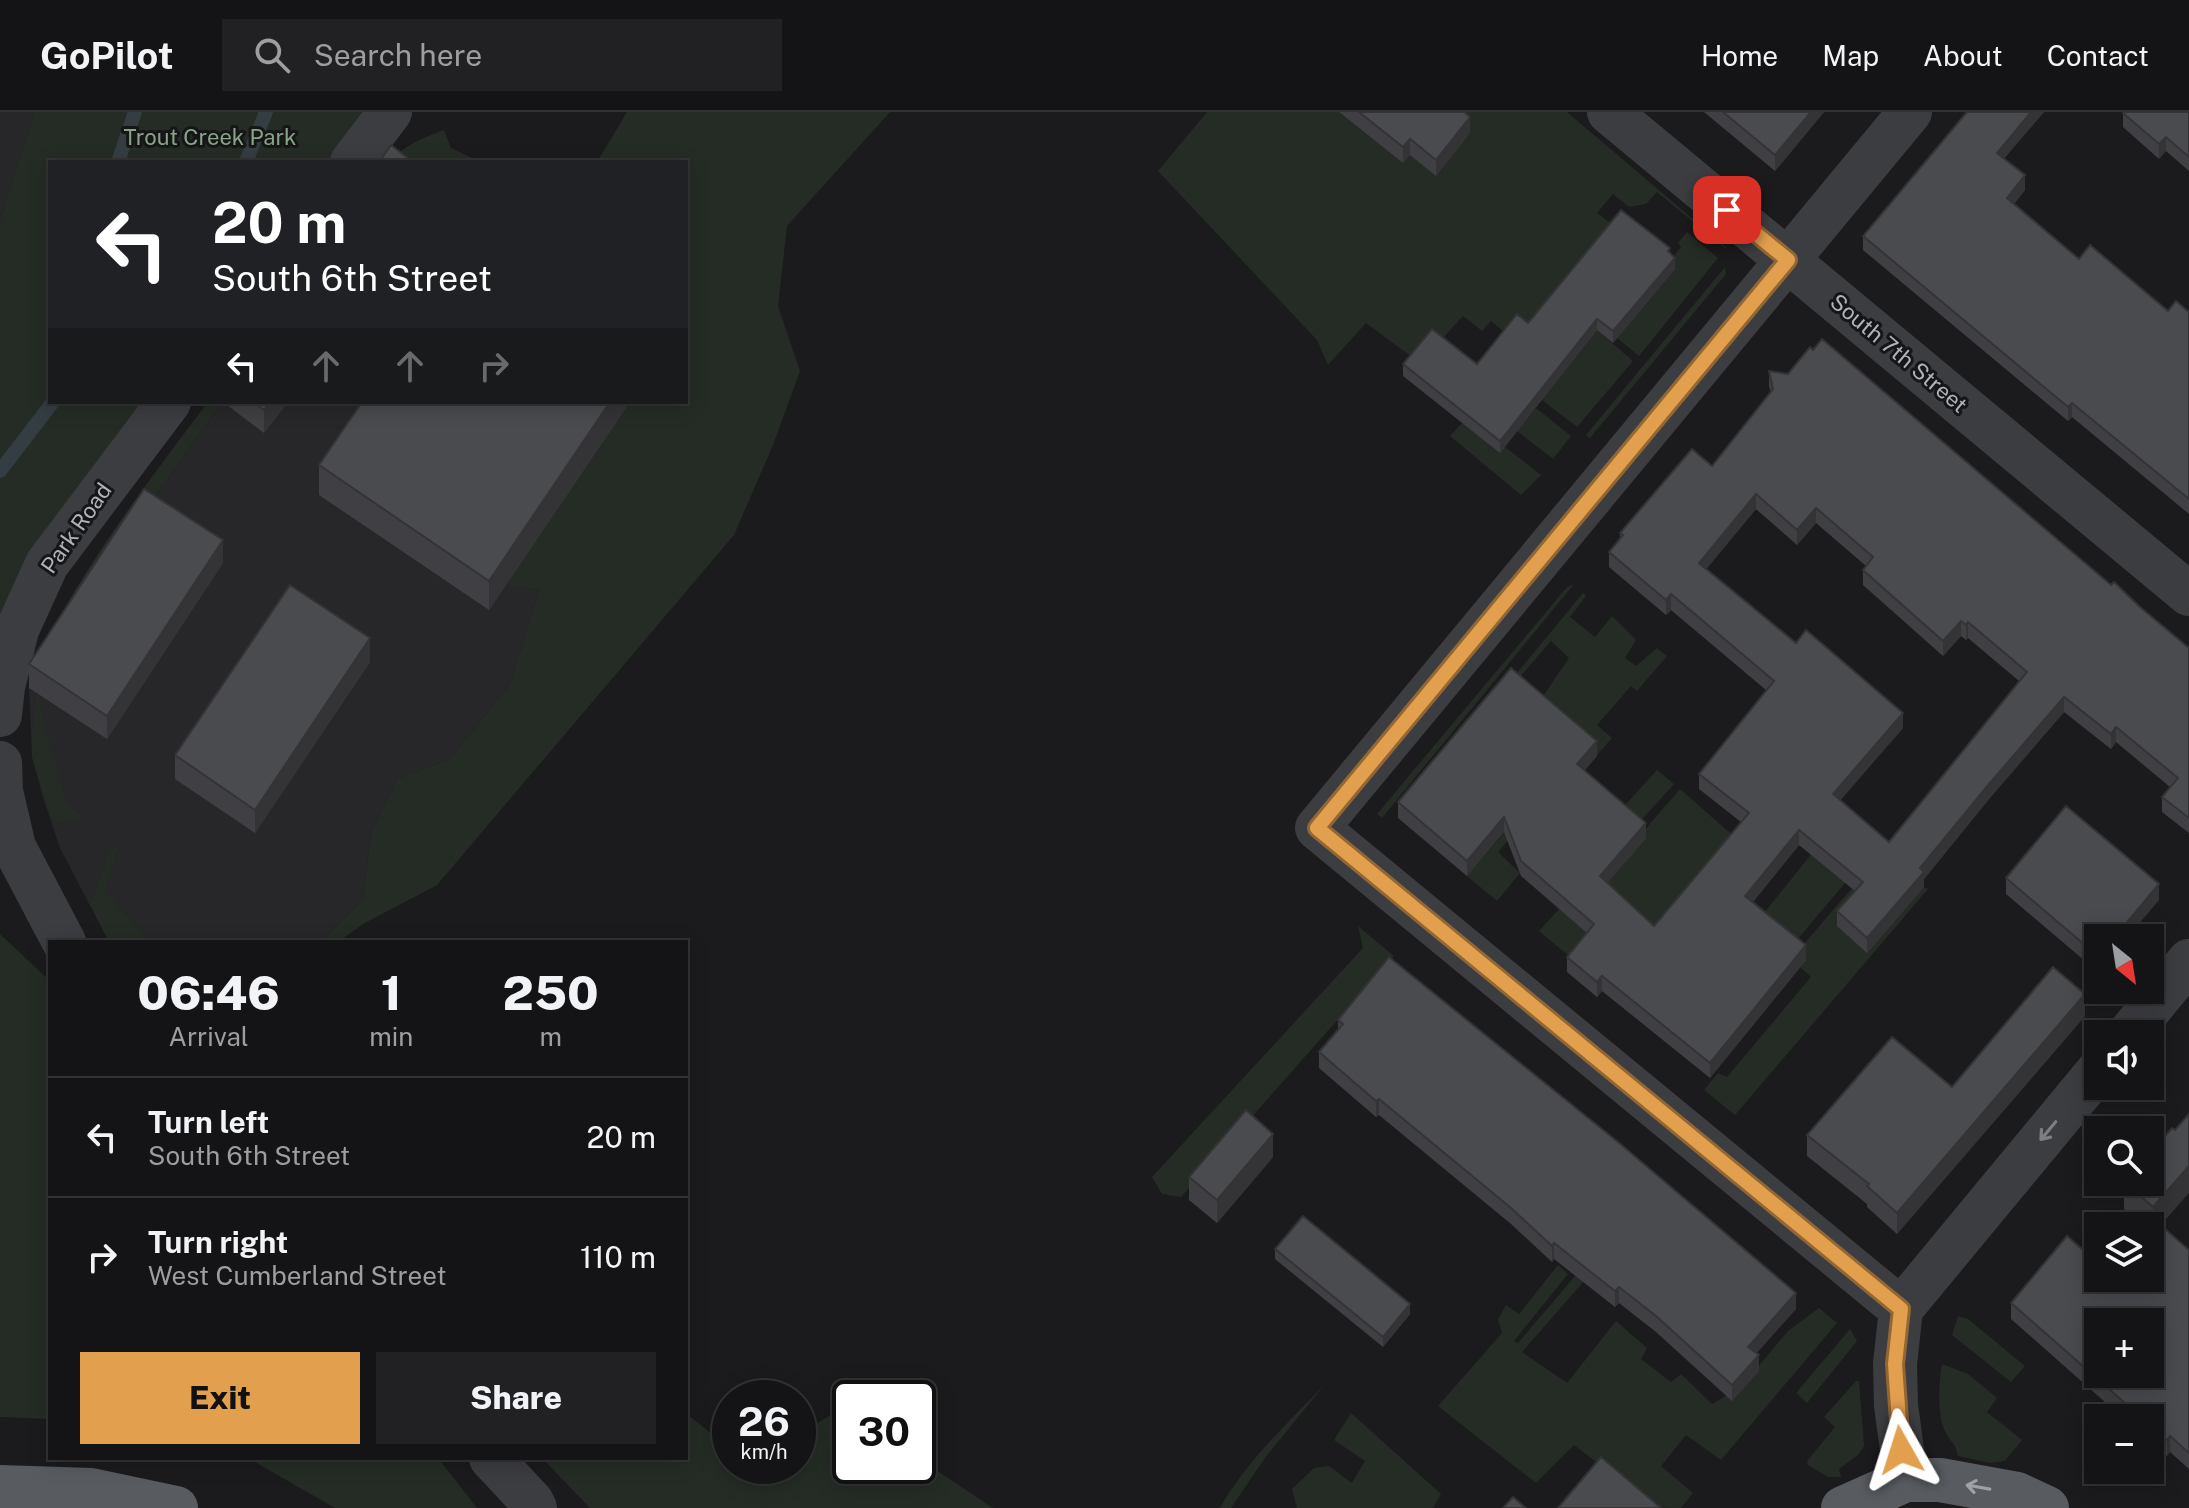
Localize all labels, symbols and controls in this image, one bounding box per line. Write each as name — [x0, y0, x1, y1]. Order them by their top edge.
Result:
search box — [222, 19, 782, 91]
text: GoPilot — [40, 33, 174, 78]
icon: search — [250, 33, 294, 77]
text: Search here — [314, 37, 482, 73]
text: Home — [1701, 39, 1778, 72]
text: Map — [1822, 39, 1879, 72]
text: About — [1923, 39, 2003, 72]
text: Contact — [2047, 39, 2149, 72]
park label: Trout Creek Park — [124, 124, 296, 150]
pin — [1693, 176, 1761, 244]
icon: arrive — [1705, 188, 1749, 232]
text: 20 m — [212, 190, 346, 256]
icon: left — [80, 192, 184, 296]
text: South 6th Street — [212, 257, 492, 299]
street label: South 7th Street — [1825, 288, 1973, 418]
icon: left — [220, 344, 264, 388]
icon: ahead — [304, 344, 348, 388]
icon: ahead — [388, 344, 432, 388]
icon: right — [472, 344, 516, 388]
street label: Park Road — [35, 478, 117, 578]
north arrow — [2084, 924, 2164, 1004]
map controls — [2084, 924, 2164, 1484]
text: 06:46 — [137, 964, 280, 1021]
text: 1 — [381, 964, 402, 1021]
text: 250 — [503, 964, 599, 1021]
button: sound — [2084, 1020, 2164, 1100]
text: Arrival — [168, 1021, 249, 1052]
text: min — [369, 1021, 413, 1052]
text: m — [539, 1021, 562, 1052]
text: Turn left — [148, 1104, 269, 1140]
icon: left — [80, 1115, 124, 1159]
button: search — [2084, 1116, 2164, 1196]
text: 20 m — [587, 1119, 656, 1155]
one-way arrow — [2039, 1121, 2057, 1141]
text: South 6th Street — [148, 1140, 350, 1171]
button: layers — [2084, 1212, 2164, 1292]
text: Turn right — [148, 1224, 288, 1260]
icon: right — [80, 1235, 124, 1279]
text: 110 m — [580, 1239, 656, 1275]
text: West Cumberland Street — [148, 1260, 447, 1291]
button: + — [2084, 1308, 2164, 1388]
button: Exit — [80, 1352, 360, 1444]
button: Share — [376, 1352, 656, 1444]
speed limit sign: 30 — [832, 1380, 936, 1484]
text: 26 — [738, 1398, 790, 1445]
button: − — [2084, 1404, 2164, 1484]
position arrow — [1859, 1408, 1943, 1492]
text: km/h — [740, 1440, 788, 1464]
one-way arrow — [1966, 1479, 1991, 1494]

